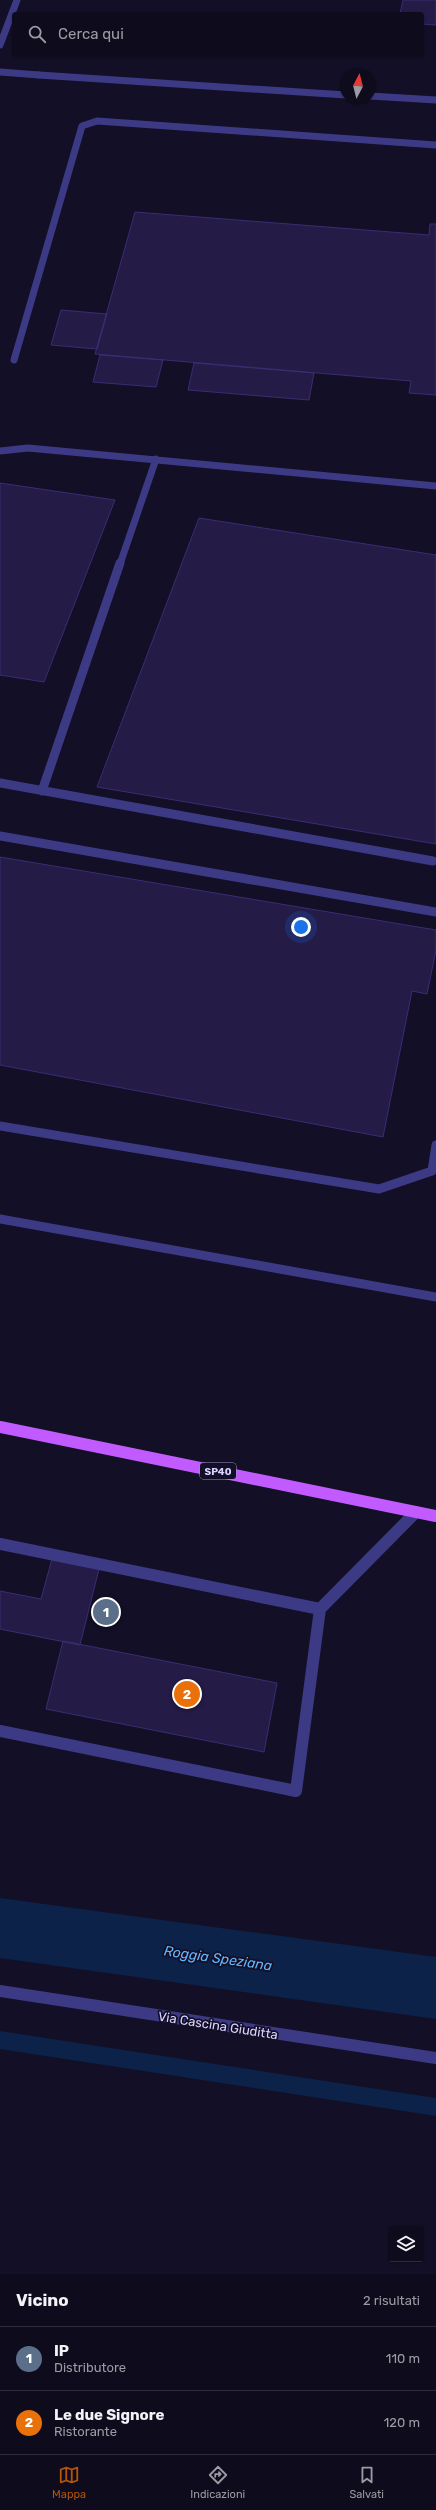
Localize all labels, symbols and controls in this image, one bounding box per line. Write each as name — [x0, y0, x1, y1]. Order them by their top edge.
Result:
search box — [12, 12, 424, 56]
icon: search — [26, 23, 48, 45]
text: Cerca qui — [58, 25, 124, 43]
north arrow — [340, 68, 376, 104]
your location — [291, 917, 311, 937]
road number: SP40 — [200, 1463, 236, 1479]
pin: 1 — [93, 1597, 119, 1627]
pin: 2 — [174, 1679, 200, 1709]
water label: Roggia Speziana — [163, 1942, 273, 1975]
street label: Via Cascina Giuditta — [157, 2009, 279, 2042]
map controls — [388, 2226, 424, 2262]
button: layers — [388, 2226, 424, 2262]
text: Vicino — [16, 2290, 69, 2310]
text: 2 risultati — [363, 2293, 420, 2308]
text: IP — [54, 2342, 69, 2360]
text: 1 — [26, 2351, 32, 2366]
text: 110 m — [386, 2351, 420, 2366]
text: Distributore — [54, 2360, 126, 2375]
text: Le due Signore — [54, 2406, 164, 2424]
text: 2 — [25, 2415, 33, 2430]
text: 120 m — [384, 2415, 420, 2430]
text: Ristorante — [54, 2424, 117, 2439]
tab: Mappa — [52, 2464, 86, 2501]
tab: Indicazioni — [190, 2464, 245, 2501]
tab: Salvati — [349, 2464, 384, 2501]

